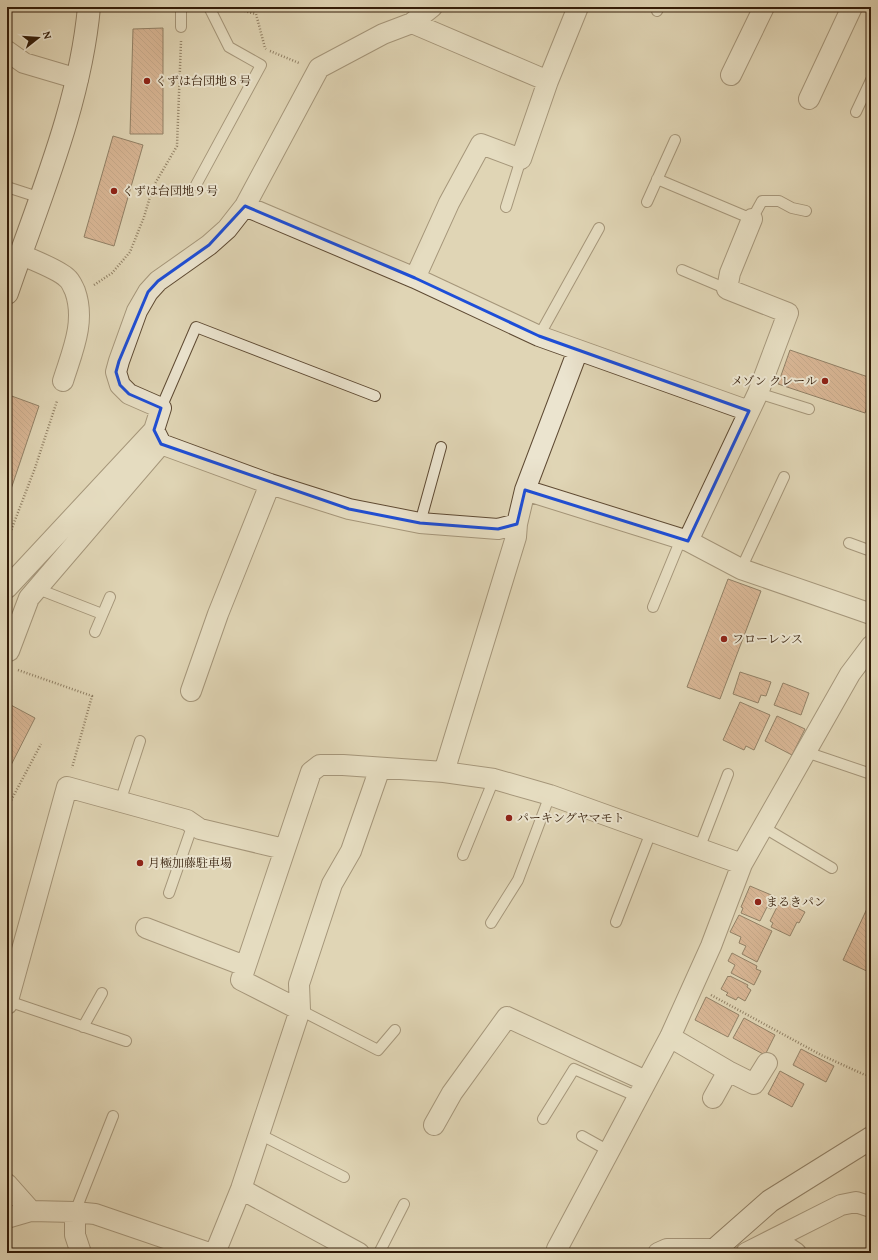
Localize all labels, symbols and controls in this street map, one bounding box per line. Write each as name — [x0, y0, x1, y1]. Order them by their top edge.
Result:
north arrow — [18, 18, 58, 58]
text: N — [39, 29, 56, 42]
place label: くずは台団地８号 — [155, 72, 251, 89]
marker: くずは台団地８号 — [142, 76, 152, 86]
place label: くずは台団地９号 — [122, 182, 218, 199]
marker: くずは台団地９号 — [109, 186, 119, 196]
place label: メゾン クレール — [731, 372, 817, 389]
marker: メゾン クレール — [820, 376, 830, 386]
place label: フローレンス — [732, 630, 803, 647]
marker: フローレンス — [719, 634, 729, 644]
place label: パーキングヤマモト — [517, 809, 625, 826]
marker: パーキングヤマモト — [504, 813, 514, 823]
place label: 月極加藤駐車場 — [148, 854, 232, 871]
marker: 月極加藤駐車場 — [135, 858, 145, 868]
place label: まるきパン — [766, 893, 826, 910]
marker: まるきパン — [753, 897, 763, 907]

